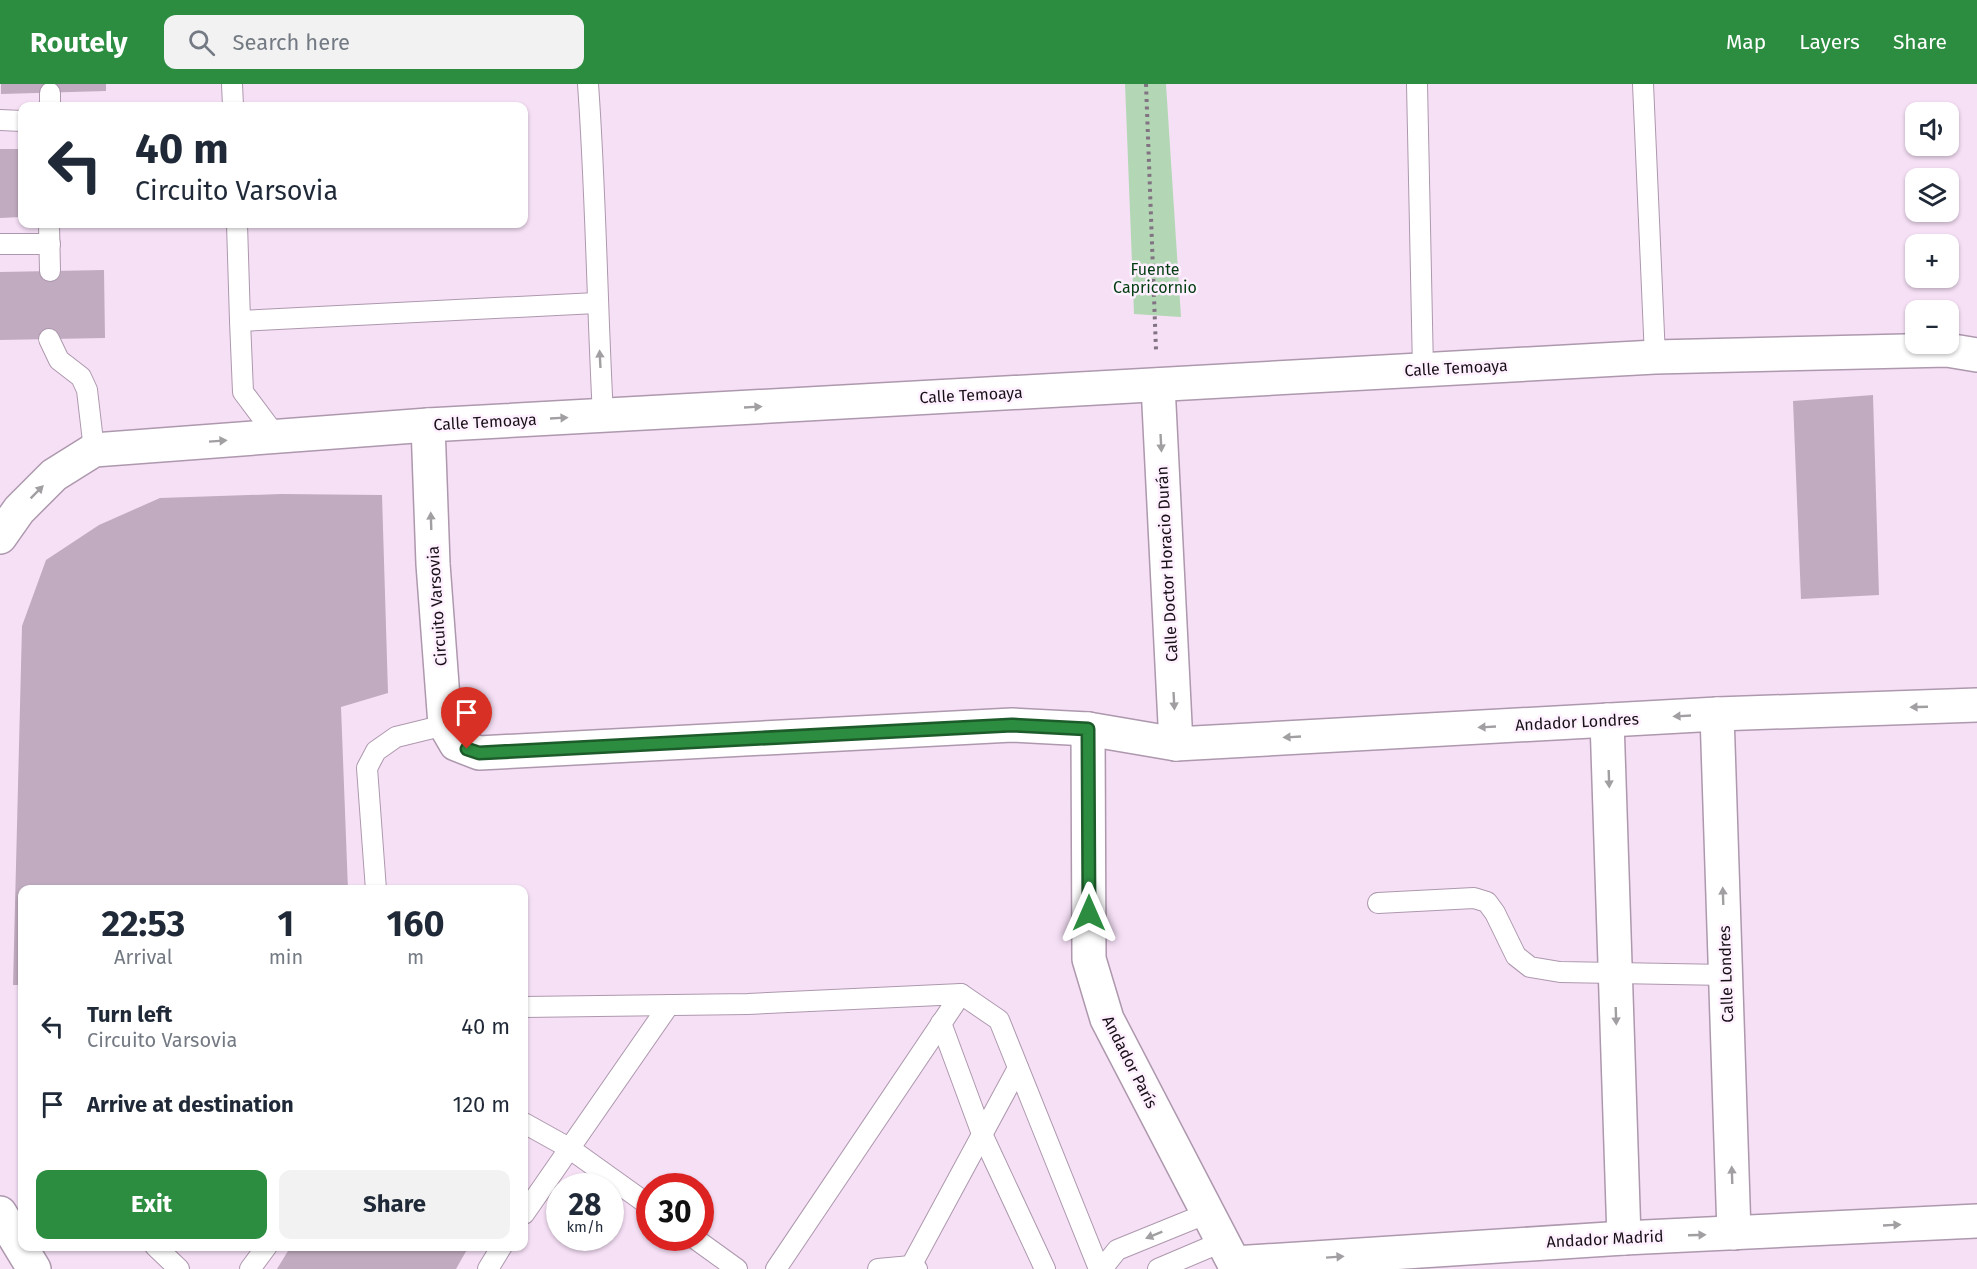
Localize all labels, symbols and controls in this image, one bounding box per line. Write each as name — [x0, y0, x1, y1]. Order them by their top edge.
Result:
search box — [164, 15, 584, 69]
text: Routely — [30, 26, 128, 59]
icon: search — [185, 26, 218, 59]
text: Search here — [233, 29, 350, 56]
text: Map — [1726, 29, 1766, 55]
text: Layers — [1799, 29, 1860, 55]
text: Share — [1893, 29, 1947, 55]
map controls — [1905, 102, 1959, 354]
button: sound — [1905, 102, 1959, 156]
text: 40 m — [135, 124, 229, 174]
icon: left — [36, 126, 114, 204]
button: layers — [1905, 168, 1959, 222]
text: Circuito Varsovia — [135, 175, 338, 207]
button: + — [1905, 234, 1959, 288]
park label: Fuente Capricornio — [1113, 260, 1197, 297]
button: − — [1905, 300, 1959, 354]
one-way arrow — [595, 349, 604, 368]
street label: Calle Temoaya — [1404, 356, 1508, 380]
street label: Calle Temoaya — [919, 383, 1023, 407]
one-way arrow — [744, 402, 763, 412]
street label: Calle Temoaya — [433, 410, 537, 434]
one-way arrow — [549, 413, 568, 422]
one-way arrow — [1156, 434, 1165, 453]
one-way arrow — [208, 436, 227, 445]
street label: Calle Doctor Horacio Durán — [1152, 466, 1182, 662]
one-way arrow — [30, 485, 44, 499]
one-way arrow — [427, 512, 436, 531]
street label: Circuito Varsovia — [423, 545, 451, 667]
pin — [441, 687, 492, 749]
one-way arrow — [1170, 691, 1179, 710]
icon: arrive — [450, 696, 483, 729]
one-way arrow — [1909, 703, 1928, 712]
street label: Andador Londres — [1515, 709, 1639, 735]
one-way arrow — [1672, 711, 1691, 721]
one-way arrow — [1477, 722, 1496, 731]
one-way arrow — [1283, 733, 1302, 742]
one-way arrow — [1604, 769, 1614, 788]
position arrow — [1057, 881, 1121, 945]
one-way arrow — [1719, 886, 1728, 905]
text: 22:53 — [101, 902, 185, 946]
text: 1 — [278, 902, 294, 946]
text: 160 — [387, 902, 445, 946]
street label: Calle Londres — [1715, 925, 1737, 1023]
text: Arrival — [114, 945, 173, 969]
text: min — [269, 945, 303, 969]
text: m — [407, 945, 424, 969]
text: Turn left — [87, 1001, 172, 1028]
one-way arrow — [1612, 1006, 1621, 1025]
icon: left — [36, 1010, 69, 1043]
street label: Andador París — [1099, 1012, 1161, 1112]
text: 40 m — [461, 1013, 510, 1040]
text: Circuito Varsovia — [87, 1028, 237, 1052]
icon: arrive — [36, 1088, 69, 1121]
text: Arrive at destination — [87, 1091, 294, 1118]
text: 120 m — [453, 1091, 510, 1118]
one-way arrow — [1728, 1165, 1737, 1184]
button: Exit — [36, 1170, 267, 1239]
button: Share — [279, 1170, 510, 1239]
speed limit sign: 30 — [636, 1173, 714, 1251]
text: 28 — [569, 1187, 601, 1223]
text: km/h — [566, 1218, 604, 1236]
one-way arrow — [1882, 1221, 1901, 1230]
street label: Andador Madrid — [1546, 1226, 1664, 1252]
one-way arrow — [1144, 1230, 1162, 1240]
one-way arrow — [1687, 1230, 1706, 1239]
one-way arrow — [1325, 1252, 1344, 1261]

